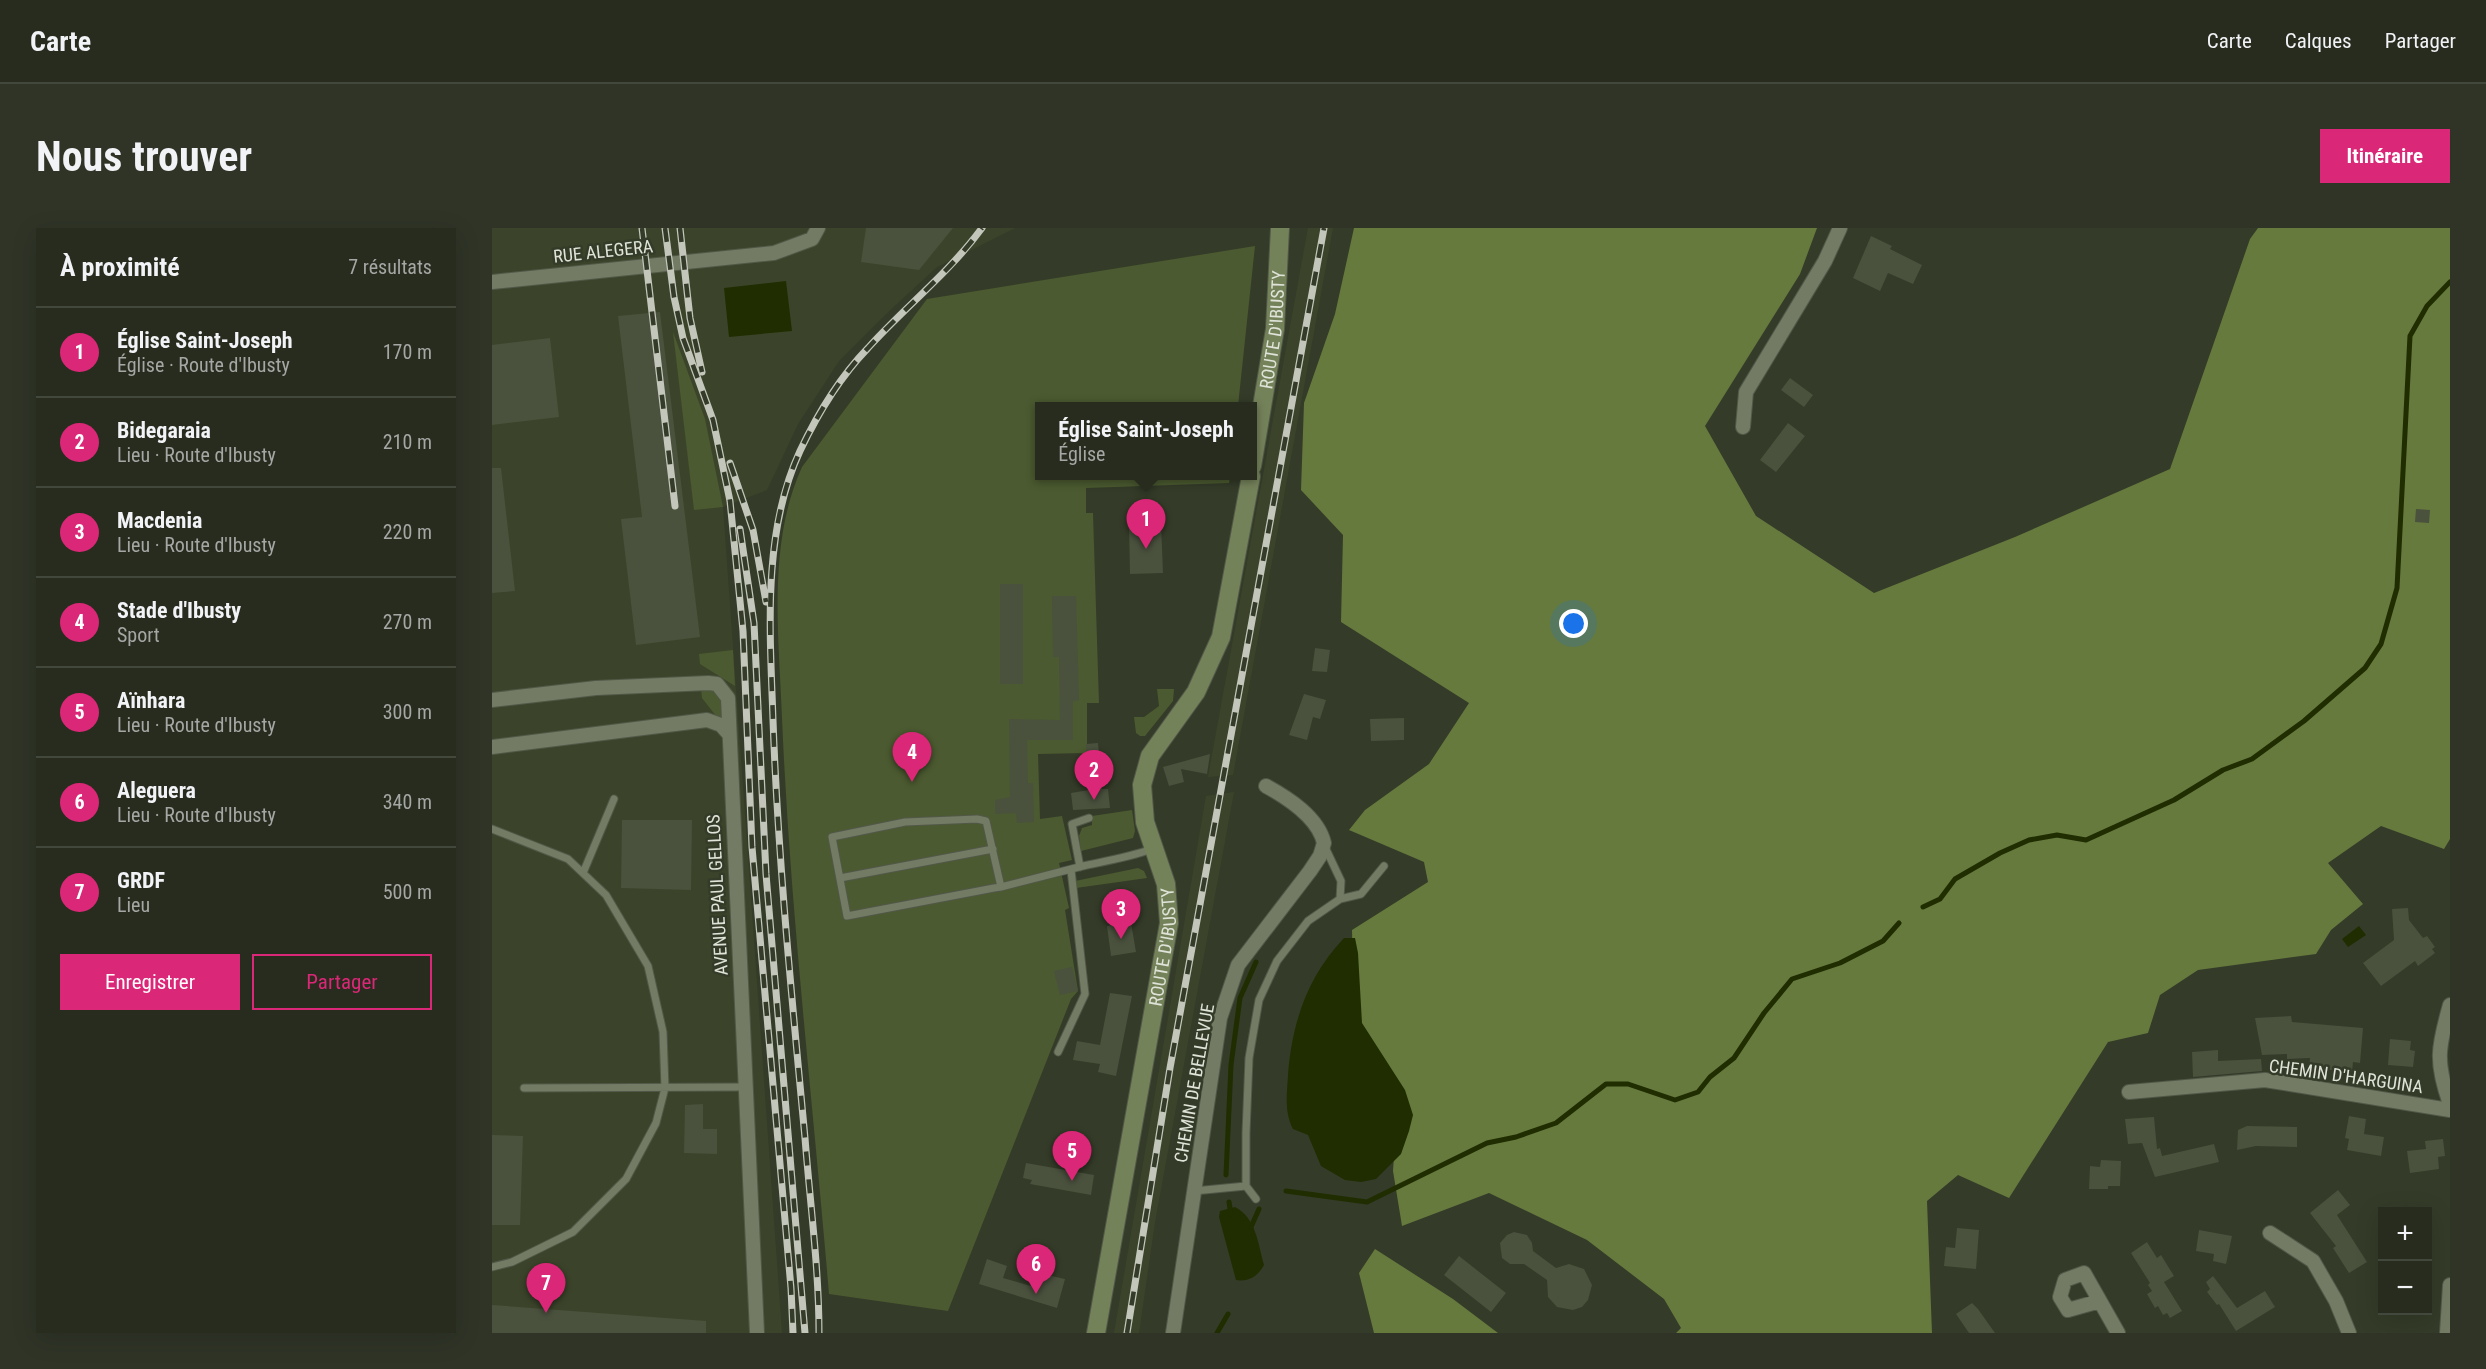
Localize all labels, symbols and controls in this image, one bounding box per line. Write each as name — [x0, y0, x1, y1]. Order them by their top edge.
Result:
text: Carte — [30, 25, 91, 58]
text: Carte — [2207, 29, 2252, 53]
text: Calques — [2285, 29, 2352, 53]
text: Partager — [2385, 29, 2456, 53]
button: Itinéraire — [2320, 129, 2450, 183]
text: Nous trouver — [36, 132, 252, 181]
street label: RUE ALEGERA — [552, 235, 655, 267]
text: À proximité — [60, 252, 180, 282]
text: 7 résultats — [348, 255, 432, 279]
street label: ROUTE D'IBUSTY — [1255, 269, 1288, 390]
text: Église Saint-Joseph — [117, 328, 293, 353]
text: 1 — [74, 340, 85, 364]
text: 170 m — [383, 340, 432, 364]
text: Église · Route d'Ibusty — [117, 353, 290, 377]
popup — [1035, 402, 1257, 480]
text: Église Saint-Joseph — [1058, 417, 1234, 442]
text: Bidegaraia — [117, 418, 211, 443]
text: 2 — [74, 430, 85, 454]
text: 210 m — [383, 430, 432, 454]
text: Église — [1058, 442, 1105, 466]
text: Lieu · Route d'Ibusty — [117, 443, 276, 467]
pin: 1 — [1126, 500, 1166, 549]
text: Macdenia — [117, 508, 202, 533]
text: 3 — [74, 520, 85, 544]
text: 220 m — [383, 520, 432, 544]
text: Lieu · Route d'Ibusty — [117, 533, 276, 557]
text: Stade d'Ibusty — [117, 598, 241, 623]
your location — [1559, 609, 1588, 638]
text: 4 — [74, 610, 85, 634]
text: 270 m — [383, 610, 432, 634]
text: Sport — [117, 623, 160, 647]
text: Aïnhara — [117, 688, 185, 713]
text: 5 — [74, 700, 85, 724]
text: 300 m — [383, 700, 432, 724]
text: Lieu · Route d'Ibusty — [117, 713, 276, 737]
pin: 4 — [892, 732, 932, 782]
pin: 2 — [1074, 750, 1114, 800]
text: Aleguera — [117, 778, 196, 803]
text: 6 — [74, 790, 85, 814]
text: 340 m — [383, 790, 432, 814]
text: Lieu · Route d'Ibusty — [117, 803, 276, 827]
street label: AVENUE PAUL GELLOS — [702, 814, 732, 976]
text: GRDF — [117, 868, 165, 893]
text: 7 — [74, 880, 85, 904]
text: 500 m — [383, 880, 432, 904]
street label: ROUTE D'IBUSTY — [1144, 887, 1180, 1008]
pin: 3 — [1102, 890, 1140, 939]
text: Lieu — [117, 893, 150, 917]
button: Enregistrer — [60, 954, 240, 1010]
button: Partager — [252, 954, 432, 1010]
street label: CHEMIN DE BELLEVUE — [1170, 1002, 1218, 1164]
street label: CHEMIN D'HARGUINA — [2268, 1055, 2425, 1097]
pin: 5 — [1052, 1132, 1092, 1181]
map controls — [2378, 1207, 2432, 1315]
button: + — [2378, 1207, 2432, 1261]
pin: 6 — [1016, 1244, 1056, 1294]
button: − — [2378, 1261, 2432, 1315]
pin: 7 — [526, 1264, 566, 1313]

